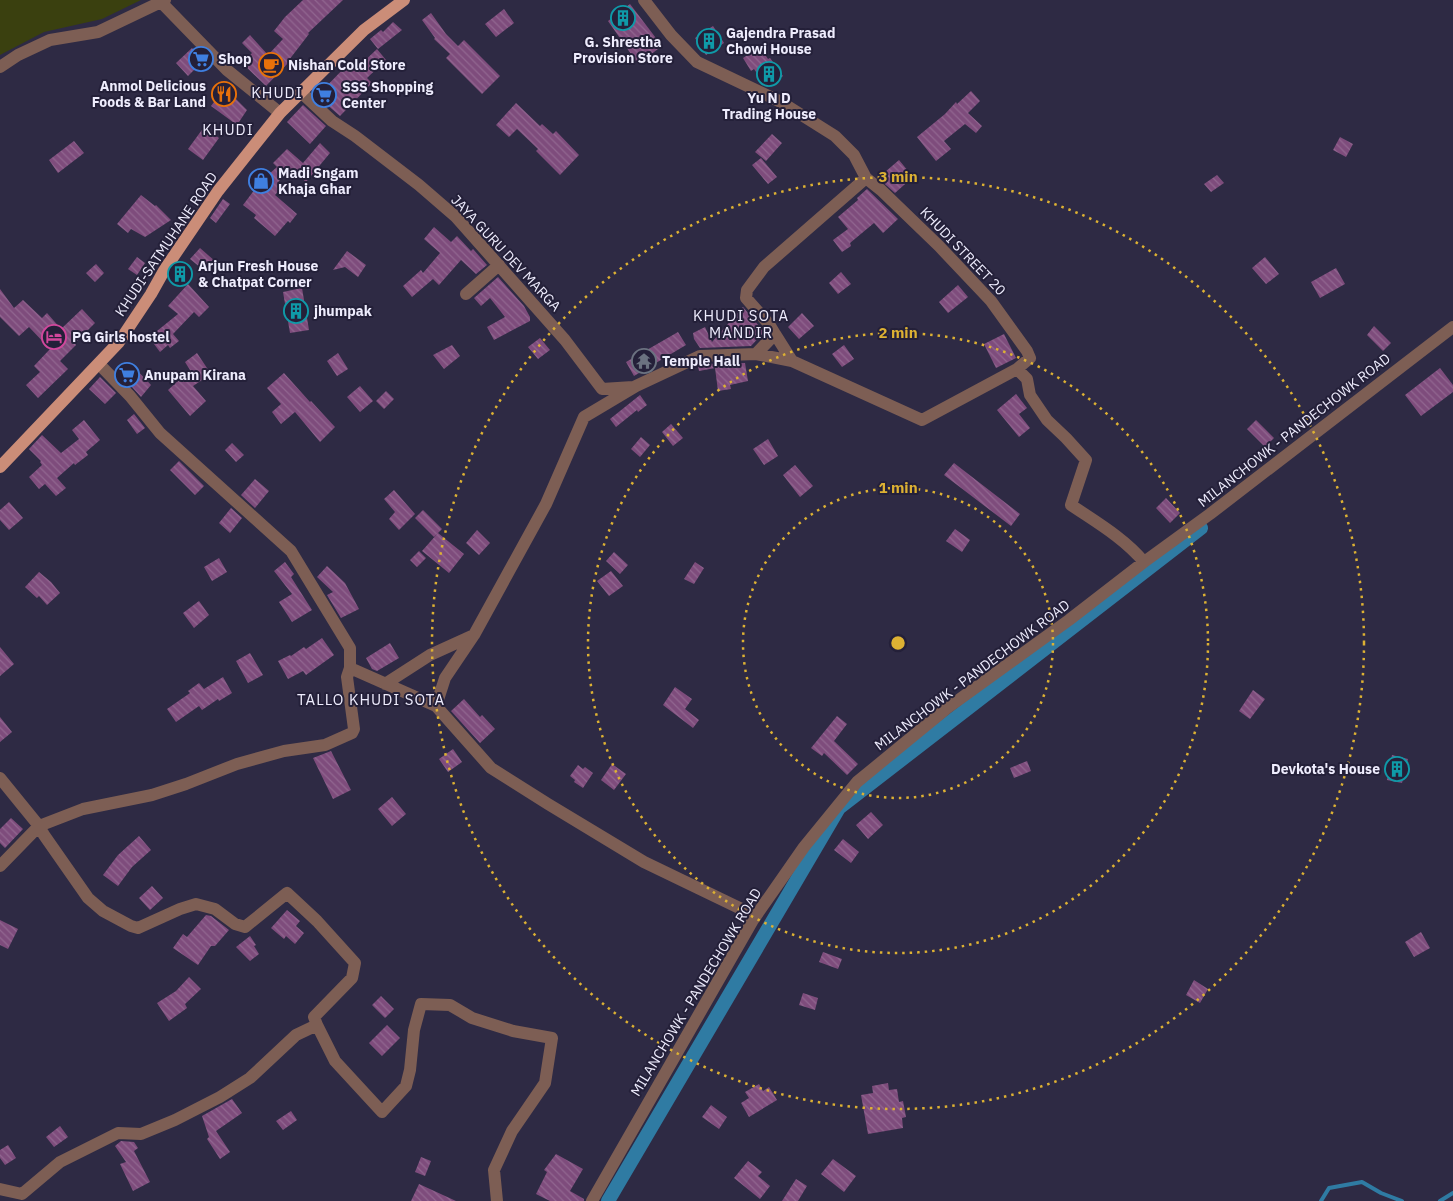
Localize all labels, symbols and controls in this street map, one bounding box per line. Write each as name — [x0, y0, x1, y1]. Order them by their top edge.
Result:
building icon: G. Shrestha Provision Store — [610, 5, 636, 31]
place label: Gajendra Prasad Chowi House — [726, 24, 836, 58]
building icon: Gajendra Prasad Chowi House — [696, 28, 722, 54]
place label: G. Shrestha Provision Store — [573, 33, 673, 67]
supermarket icon: Shop — [188, 46, 214, 72]
place label: Shop — [218, 50, 252, 68]
cafe icon: Nishan Cold Store — [258, 52, 284, 78]
place label: Nishan Cold Store — [288, 56, 406, 74]
building icon: Yu N D Trading House — [756, 61, 782, 87]
place label: Anmol Delicious Foods & Bar Land — [92, 77, 206, 111]
place label: SSS Shopping Center — [342, 78, 433, 112]
restaurant icon: Anmol Delicious Foods & Bar Land — [211, 81, 237, 107]
supermarket icon: SSS Shopping Center — [311, 82, 337, 108]
district label: KHUDI — [251, 83, 303, 102]
place label: Yu N D Trading House — [722, 89, 816, 123]
district label: KHUDI — [202, 120, 254, 139]
place label: Madi Sngam Khaja Ghar — [278, 164, 359, 198]
text: 3 min — [878, 167, 918, 186]
street label: KHUDI-SATMUHANE ROAD — [111, 168, 221, 320]
shop icon: Madi Sngam Khaja Ghar — [248, 168, 274, 194]
street label: JAYA GURU DEV MARGA — [447, 191, 565, 315]
street label: KHUDI STREET 20 — [916, 203, 1010, 299]
place label: Arjun Fresh House & Chatpat Corner — [198, 257, 319, 291]
building icon: Arjun Fresh House & Chatpat Corner — [167, 261, 193, 287]
building icon: jhumpak — [283, 298, 309, 324]
place label: jhumpak — [313, 302, 373, 320]
district label: KHUDI SOTA MANDIR — [693, 306, 789, 342]
text: 2 min — [878, 323, 918, 342]
hotel icon: PG Girls hostel — [41, 324, 67, 350]
place label: PG Girls hostel — [72, 328, 169, 346]
temple icon: Temple Hall — [631, 348, 657, 374]
street label: MILANCHOWK - PANDECHOWK ROAD — [1194, 349, 1394, 511]
place label: Temple Hall — [662, 352, 740, 370]
supermarket icon: Anupam Kirana — [114, 362, 140, 388]
place label: Anupam Kirana — [144, 366, 246, 384]
text: 1 min — [878, 478, 918, 497]
street label: MILANCHOWK - PANDECHOWK ROAD — [871, 596, 1073, 754]
centre of rings — [889, 634, 907, 652]
district label: TALLO KHUDI SOTA — [297, 690, 445, 709]
building icon: Devkota's House — [1384, 756, 1410, 782]
place label: Devkota's House — [1271, 760, 1380, 778]
street label: MILANCHOWK - PANDECHOWK ROAD — [627, 885, 765, 1099]

